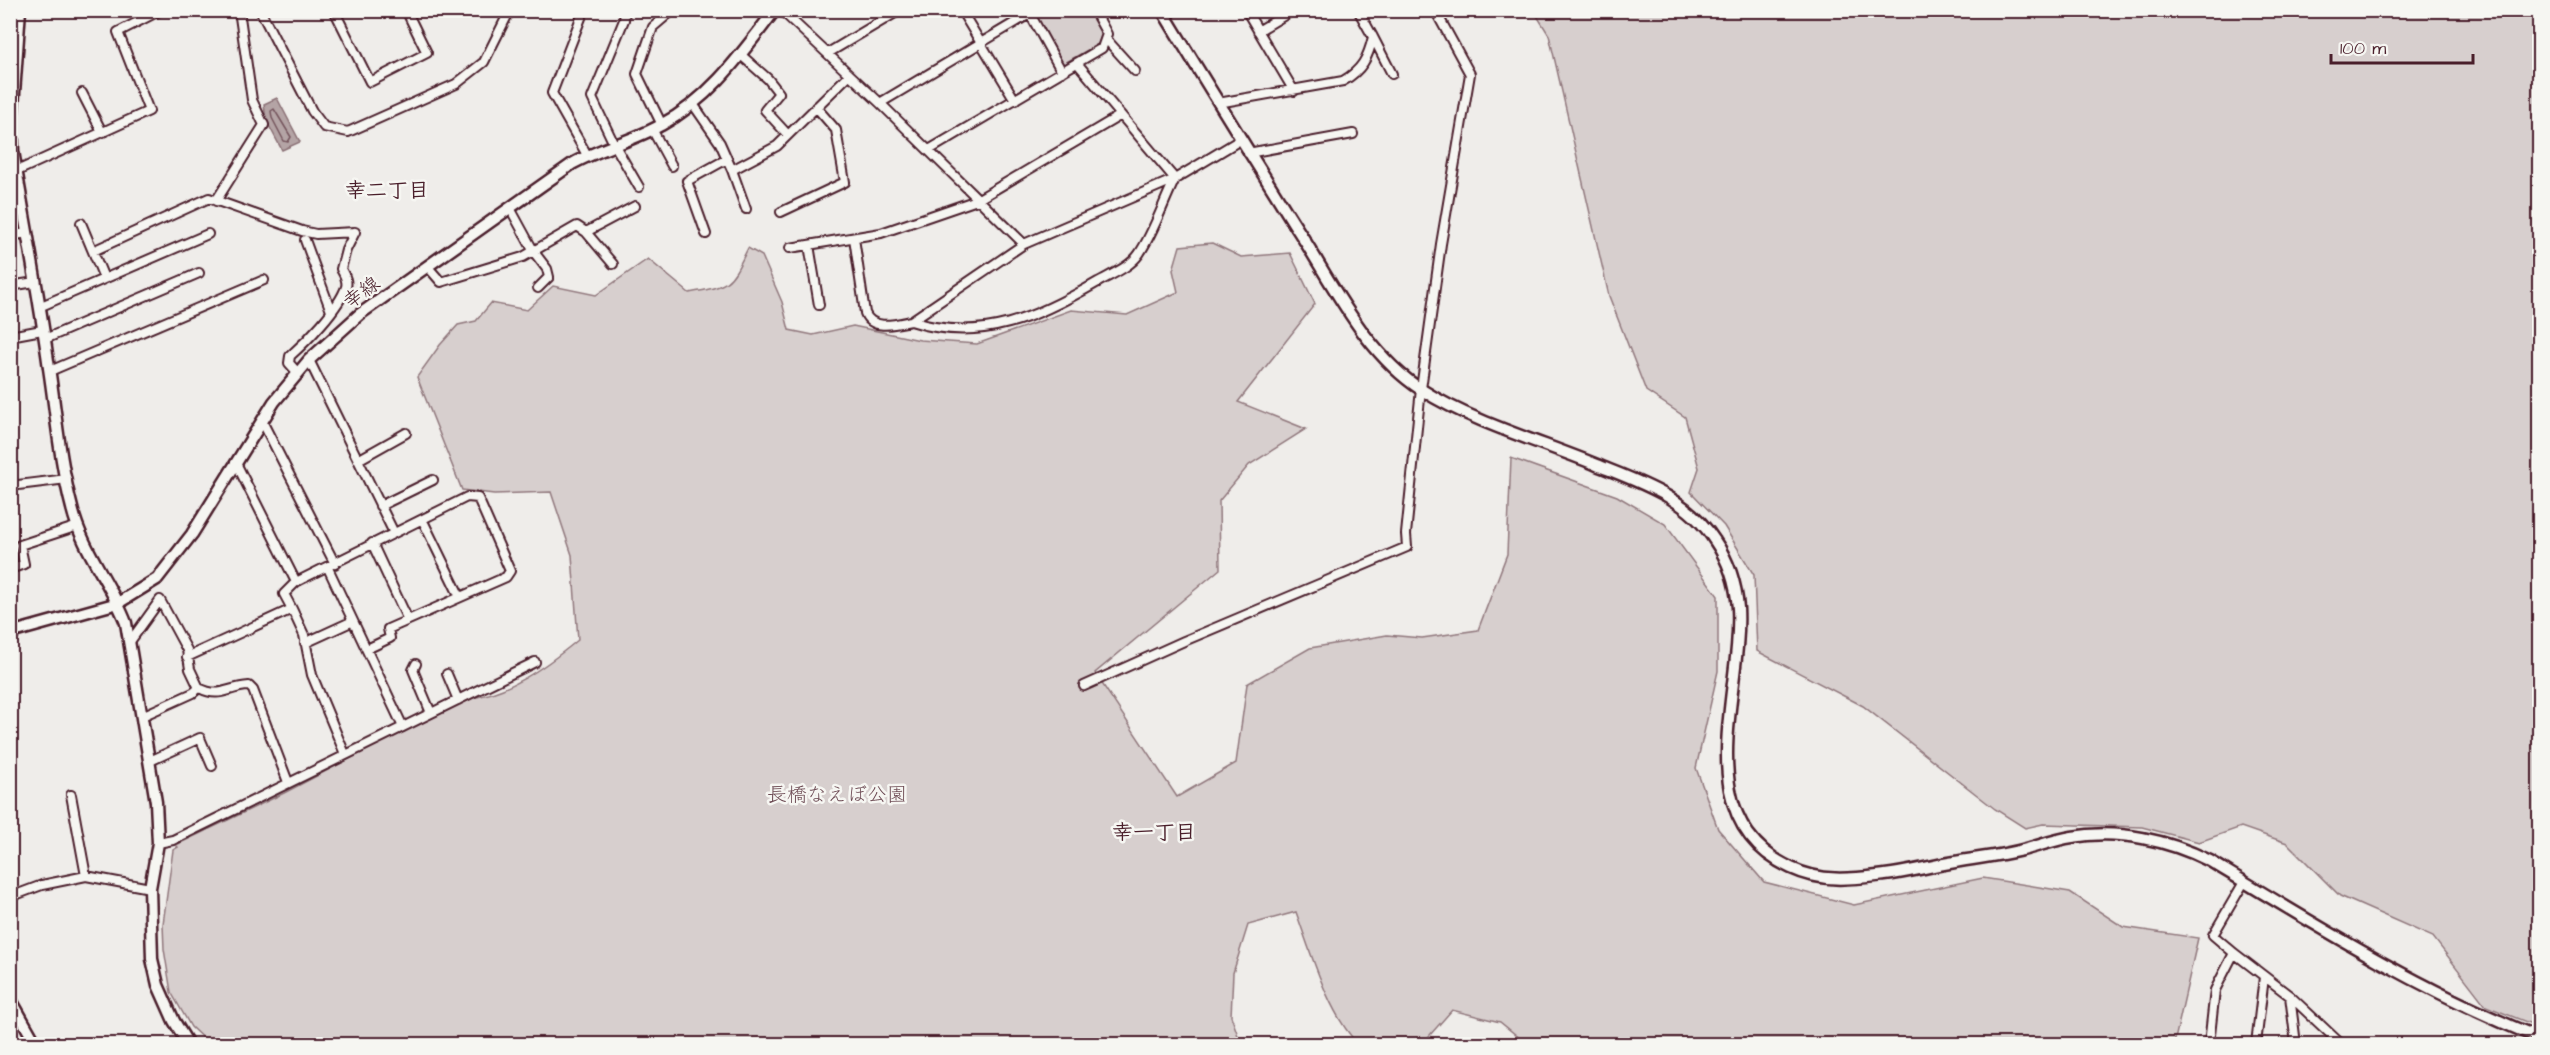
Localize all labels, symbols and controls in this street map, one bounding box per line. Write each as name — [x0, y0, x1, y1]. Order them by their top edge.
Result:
scale bar — [2331, 27, 2474, 65]
text: 100 m — [2340, 36, 2386, 61]
district label: 幸二丁目 — [345, 176, 429, 205]
street label: 幸線 — [337, 270, 386, 316]
park label: 長橋なえぼ公園 — [767, 781, 907, 809]
district label: 幸一丁目 — [1112, 818, 1196, 847]

